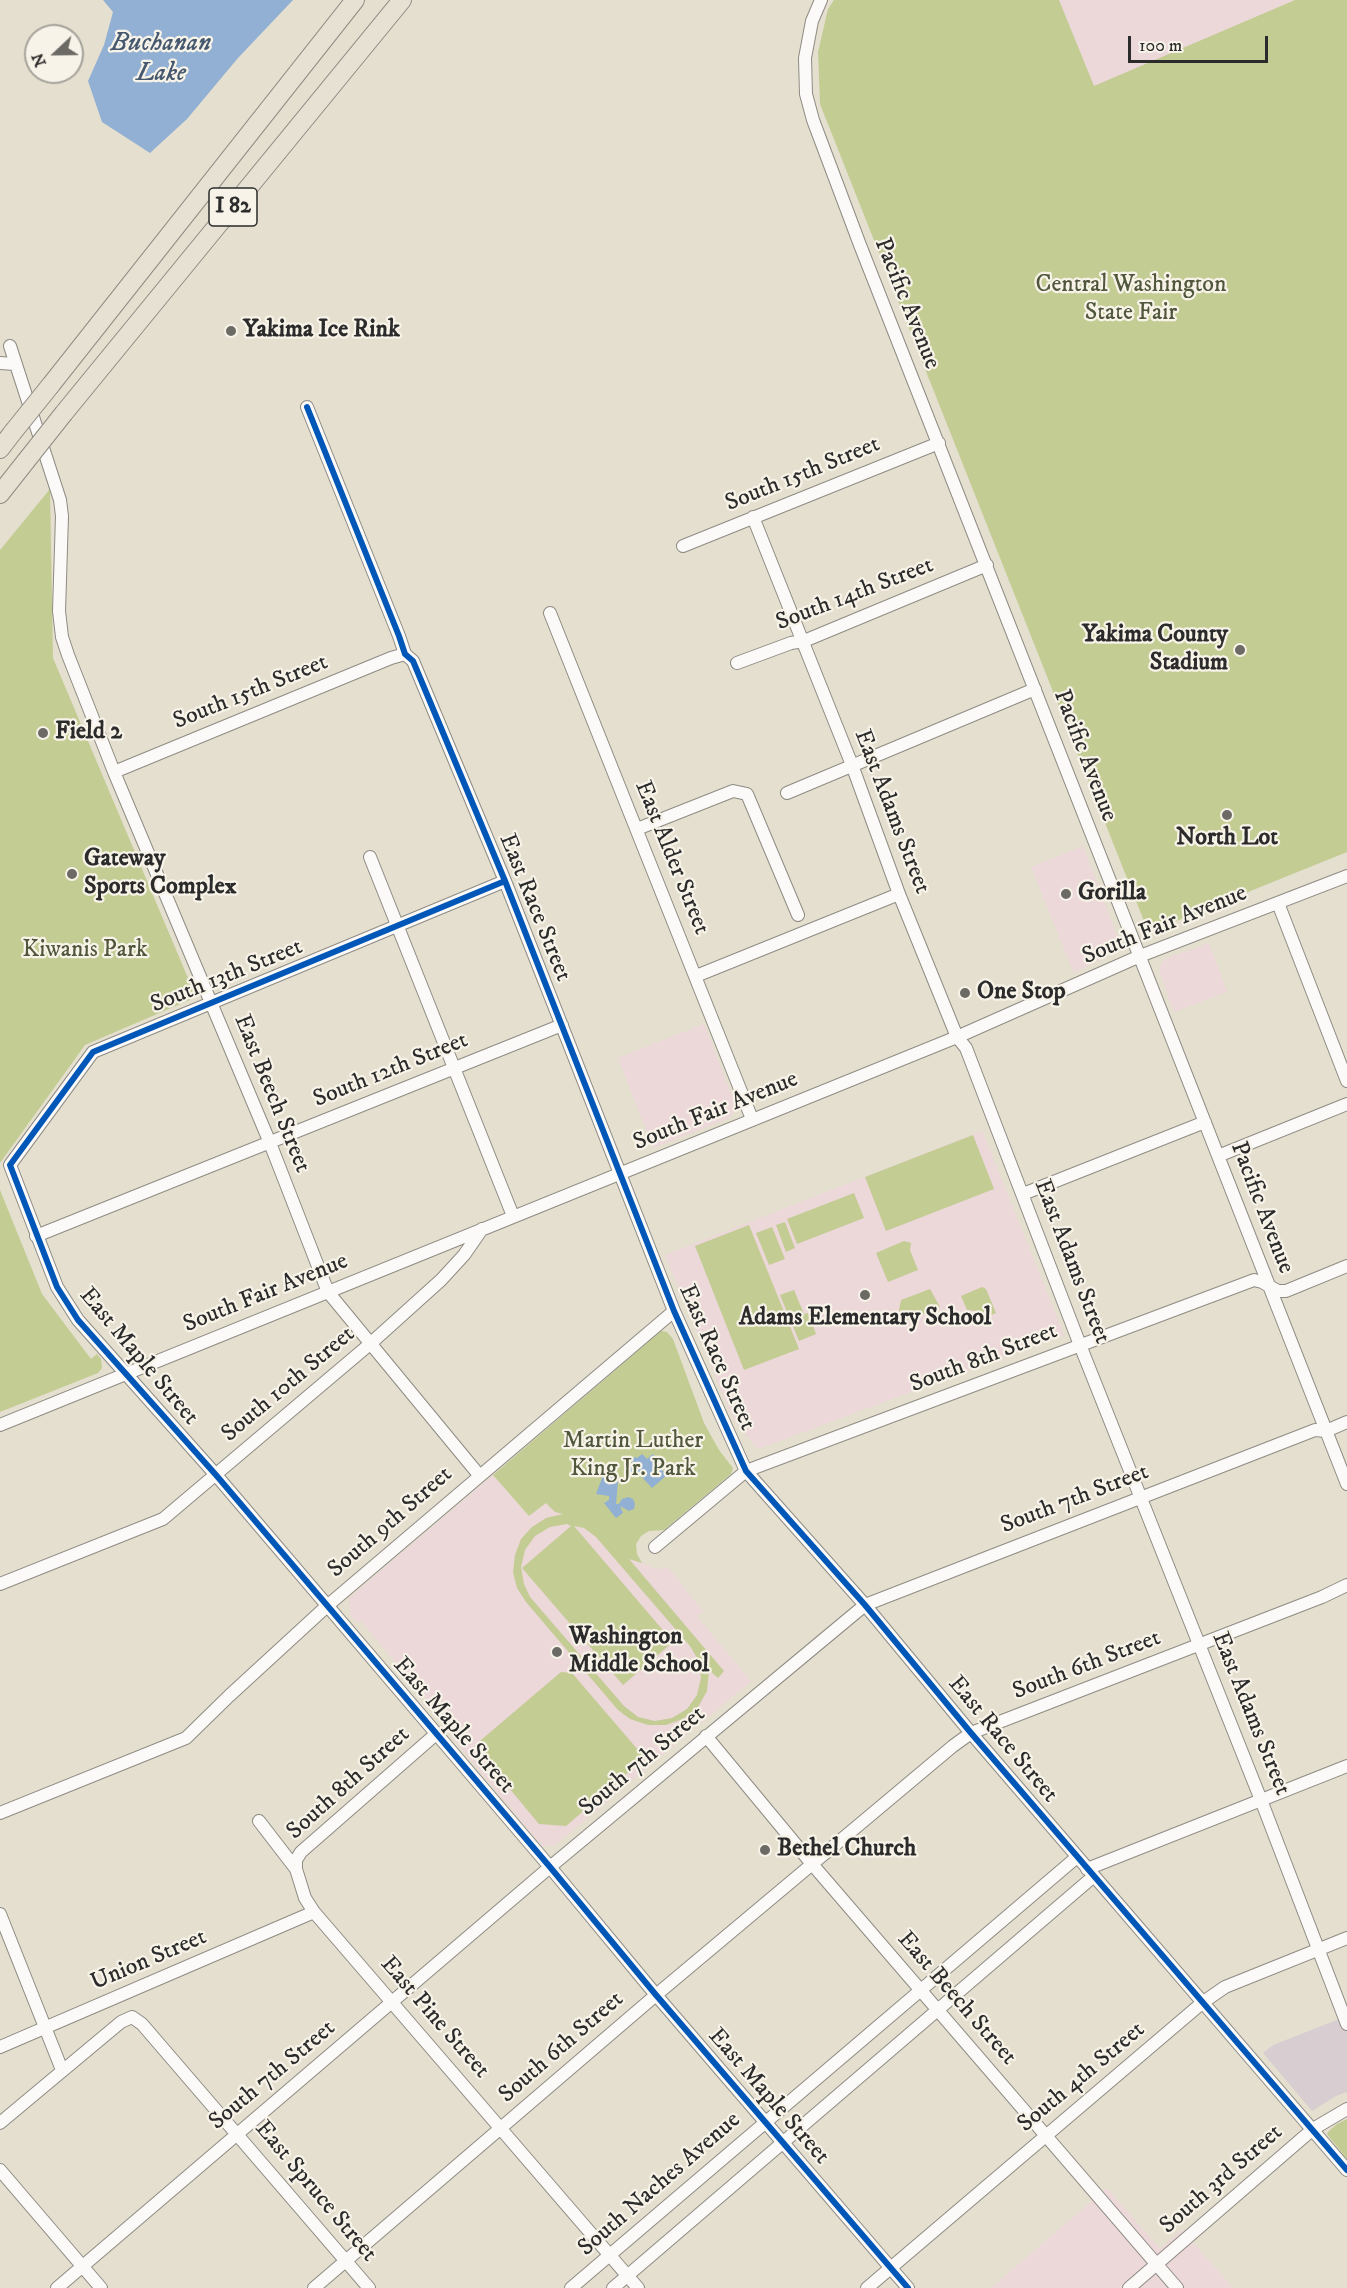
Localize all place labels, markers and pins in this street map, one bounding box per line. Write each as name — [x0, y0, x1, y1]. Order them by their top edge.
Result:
place label: Yakima Ice Rink — [243, 317, 400, 345]
marker: Yakima Ice Rink — [224, 324, 238, 338]
place label: Yakima County Stadium — [1082, 622, 1228, 678]
marker: Yakima County Stadium — [1233, 643, 1247, 657]
place label: Field 2 — [55, 719, 122, 747]
marker: Field 2 — [36, 726, 50, 740]
marker: North Lot — [1220, 808, 1234, 822]
place label: North Lot — [1176, 825, 1278, 853]
place label: Gateway Sports Complex — [84, 846, 236, 902]
marker: Gateway Sports Complex — [65, 867, 79, 881]
place label: Gorilla — [1078, 880, 1146, 908]
marker: Gorilla — [1059, 887, 1073, 901]
place label: One Stop — [977, 979, 1066, 1007]
marker: One Stop — [958, 986, 972, 1000]
marker: Adams Elementary School — [858, 1288, 872, 1302]
place label: Adams Elementary School — [739, 1305, 991, 1333]
place label: Washington Middle School — [569, 1624, 709, 1680]
marker: Washington Middle School — [550, 1645, 564, 1659]
place label: Bethel Church — [777, 1836, 916, 1864]
marker: Bethel Church — [758, 1843, 772, 1857]

